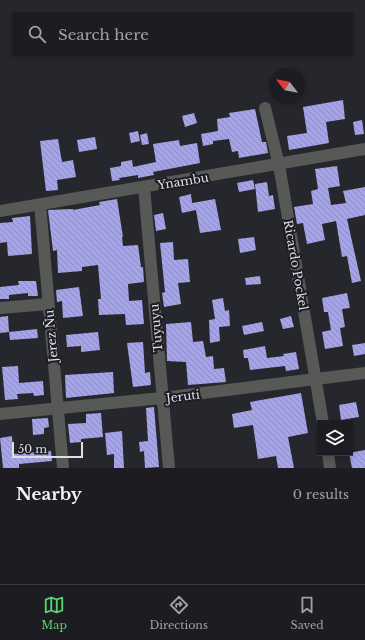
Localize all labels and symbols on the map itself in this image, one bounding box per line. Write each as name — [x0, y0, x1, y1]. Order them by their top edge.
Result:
north arrow — [269, 68, 305, 104]
street label: Ynambu — [155, 170, 210, 193]
street label: Ricardo Pockel — [281, 219, 311, 311]
street label: Tuyuyu — [146, 303, 166, 353]
street label: Jerez Ñu — [40, 309, 61, 365]
street label: Jeruti — [163, 387, 201, 406]
scale bar — [12, 440, 83, 459]

